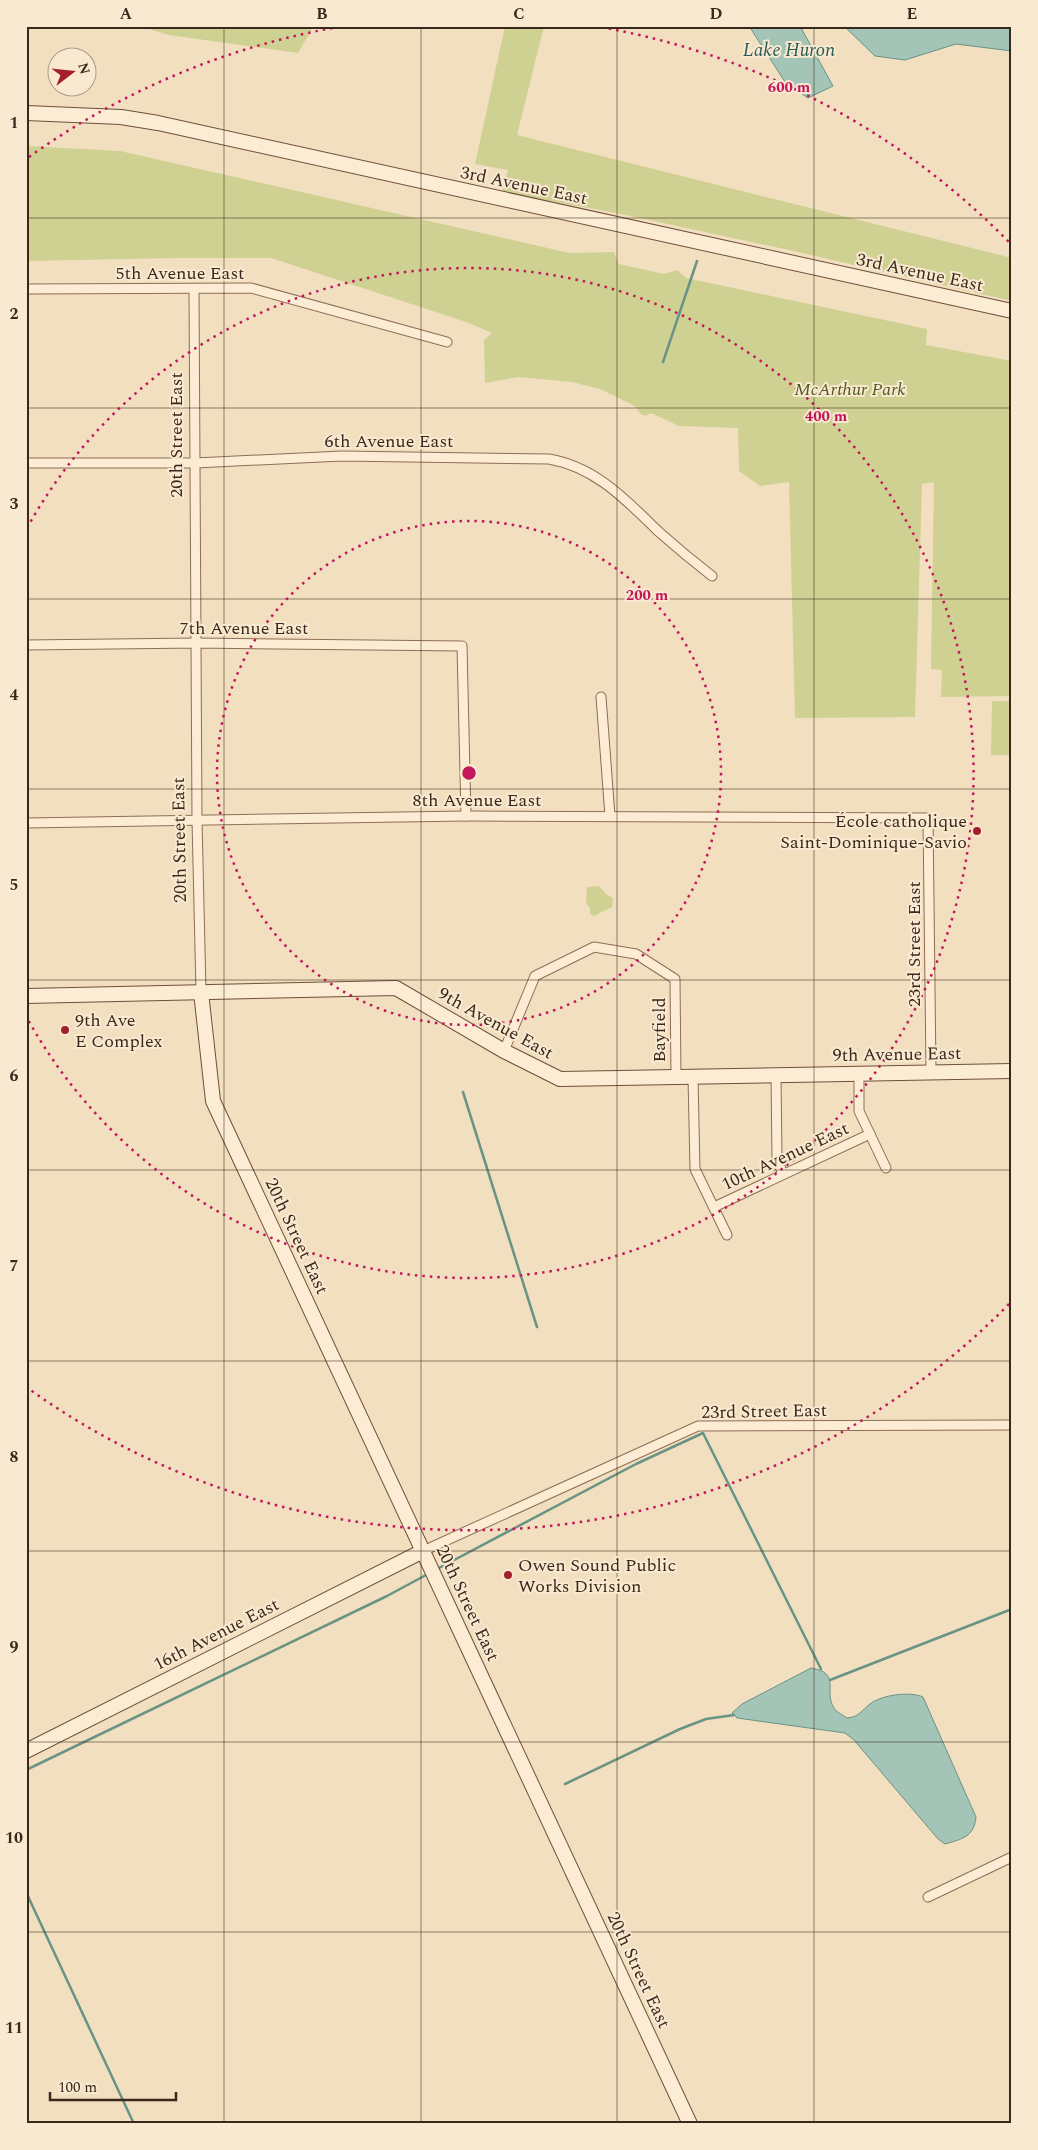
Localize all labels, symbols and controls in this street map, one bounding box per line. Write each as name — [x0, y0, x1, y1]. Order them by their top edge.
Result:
text: A — [120, 2, 133, 26]
text: B — [316, 2, 328, 26]
text: C — [513, 2, 525, 26]
text: D — [710, 2, 723, 26]
text: E — [907, 2, 917, 26]
water label: Lake Huron — [743, 36, 835, 65]
north arrow — [48, 48, 98, 98]
text: N — [72, 60, 96, 77]
text: 600 m — [768, 76, 811, 99]
text: 1 — [10, 111, 18, 135]
street label: 3rd Avenue East — [458, 159, 590, 212]
street label: 3rd Avenue East — [854, 246, 986, 299]
street label: 5th Avenue East — [116, 260, 244, 287]
text: 2 — [10, 302, 19, 326]
street label: 20th Street East — [163, 372, 190, 498]
park label: McArthur Park — [794, 376, 906, 403]
text: 400 m — [805, 405, 848, 428]
street label: 6th Avenue East — [325, 428, 453, 455]
text: 3 — [10, 492, 19, 516]
text: 200 m — [626, 584, 669, 607]
street label: 7th Avenue East — [180, 615, 308, 642]
text: 4 — [10, 683, 19, 707]
centre of rings — [460, 764, 478, 782]
street label: 20th Street East — [165, 777, 194, 903]
street label: 8th Avenue East — [413, 787, 541, 814]
place label: École catholique Saint-Dominique-Savio — [780, 808, 967, 856]
marker: École catholique Saint-Dominique-Savio — [971, 825, 983, 837]
text: 5 — [10, 873, 18, 897]
street label: 23rd Street East — [901, 881, 928, 1007]
street label: 9th Avenue East — [433, 980, 559, 1066]
street label: Bayfield — [646, 997, 673, 1063]
place label: 9th Ave E Complex — [75, 1007, 163, 1055]
marker: 9th Ave E Complex — [59, 1024, 71, 1036]
street label: 9th Avenue East — [832, 1040, 962, 1069]
text: 6 — [10, 1064, 19, 1088]
street label: 10th Avenue East — [717, 1115, 853, 1198]
street label: 20th Street East — [258, 1174, 335, 1299]
text: 7 — [10, 1254, 19, 1278]
street label: 23rd Street East — [701, 1397, 827, 1426]
text: 8 — [10, 1445, 19, 1469]
street label: 20th Street East — [429, 1541, 506, 1666]
place label: Owen Sound Public Works Division — [518, 1552, 676, 1600]
marker: Owen Sound Public Works Division — [502, 1569, 514, 1581]
street label: 16th Avenue East — [149, 1591, 284, 1678]
text: 9 — [10, 1635, 19, 1659]
text: 10 — [5, 1826, 23, 1850]
street label: 20th Street East — [600, 1908, 677, 2033]
text: 11 — [5, 2016, 23, 2040]
scale bar — [50, 2070, 176, 2102]
text: 100 m — [58, 2076, 97, 2099]

